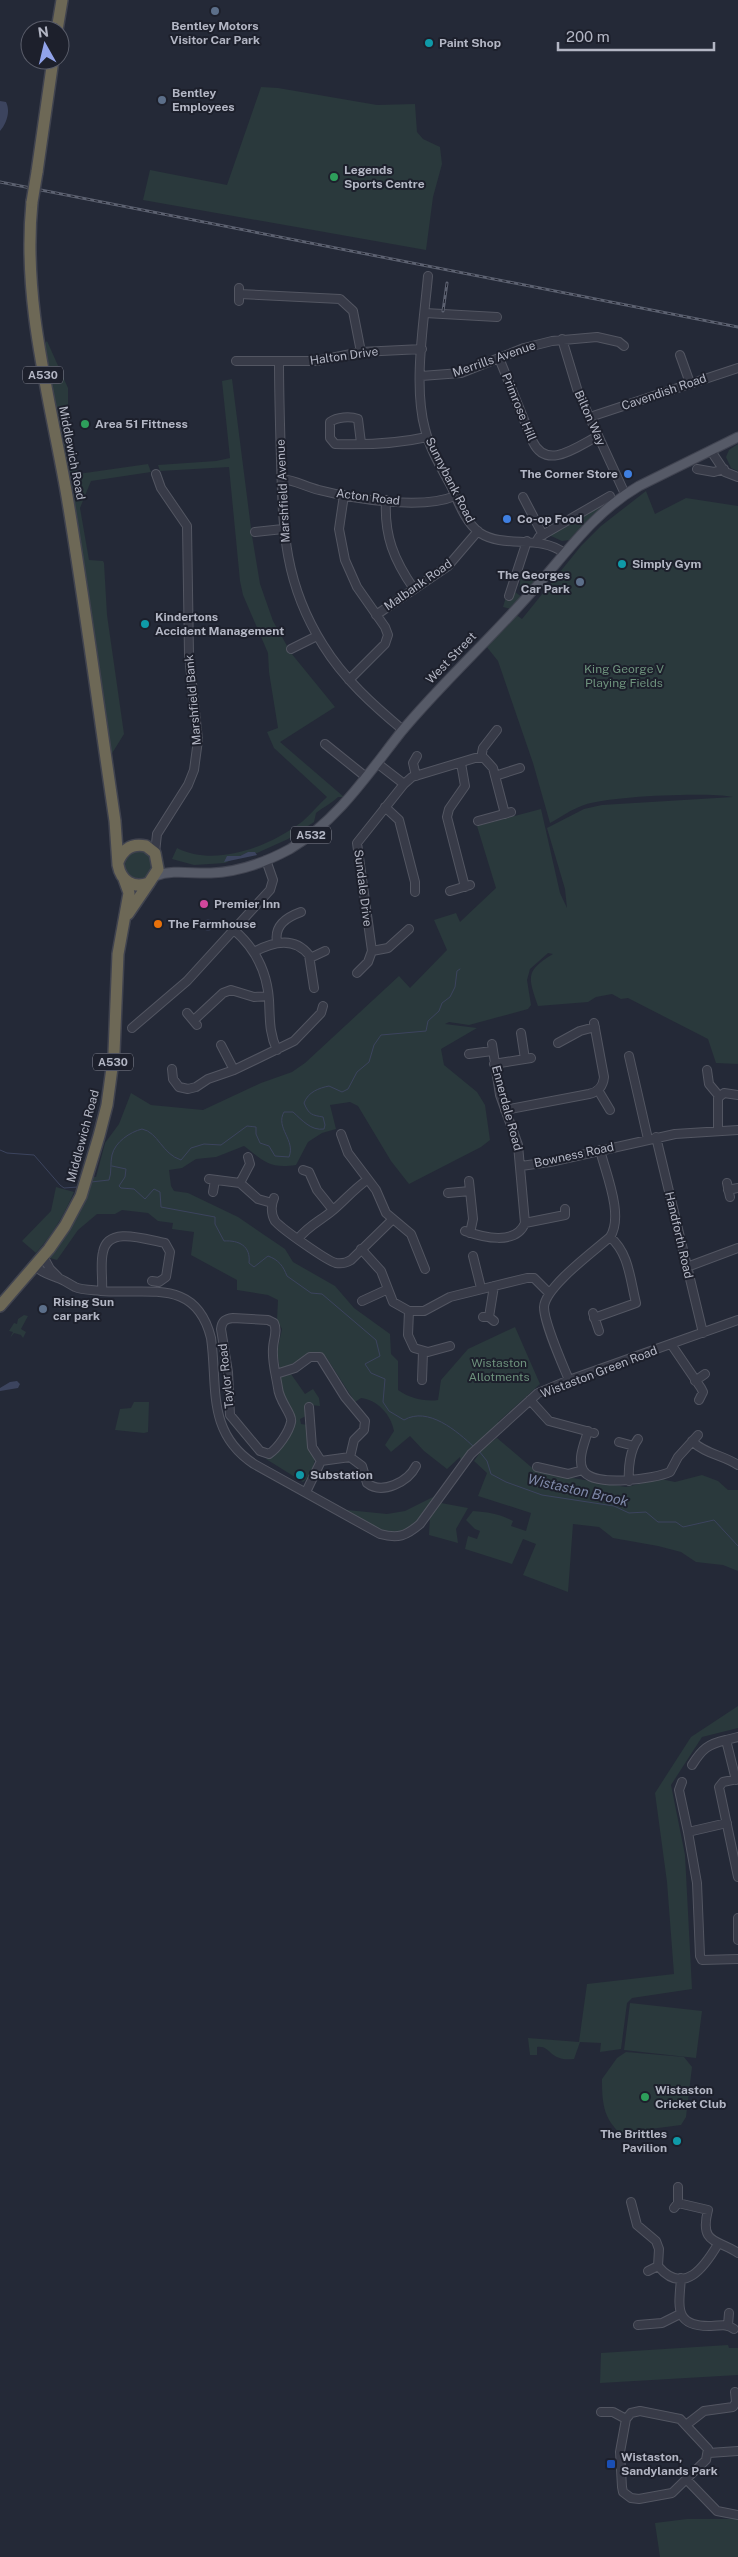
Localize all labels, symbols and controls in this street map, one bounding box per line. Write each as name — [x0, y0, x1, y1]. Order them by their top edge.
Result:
marker: Bentley Motors Visitor Car Park — [209, 5, 221, 17]
place label: Bentley Motors Visitor Car Park — [170, 19, 260, 47]
north arrow — [20, 20, 70, 70]
scale bar — [558, 20, 714, 52]
text: N — [37, 23, 50, 41]
text: 200 m — [566, 28, 610, 45]
place label: Paint Shop — [439, 36, 501, 50]
marker: Paint Shop — [423, 37, 435, 49]
place label: Bentley Employees — [172, 86, 235, 114]
marker: Bentley Employees — [156, 94, 168, 106]
place label: Legends Sports Centre — [344, 163, 425, 191]
marker: Legends Sports Centre — [328, 171, 340, 183]
street label: Merrills Avenue — [451, 338, 538, 380]
street label: Halton Drive — [309, 344, 379, 368]
road number: A530 — [23, 366, 63, 384]
street label: Primrose Hill — [499, 371, 539, 443]
street label: Cavendish Road — [620, 371, 708, 413]
street label: Bilton Way — [572, 388, 609, 448]
street label: Middlewich Road — [56, 405, 88, 501]
place label: Area 51 Fittness — [95, 417, 188, 431]
marker: Area 51 Fittness — [79, 418, 91, 430]
street label: Sunnybank Road — [422, 435, 478, 525]
street label: Marshfield Avenue — [273, 439, 293, 543]
place label: The Corner Store — [520, 467, 618, 481]
marker: The Corner Store — [622, 468, 634, 480]
street label: Acton Road — [335, 486, 401, 508]
place label: Co-op Food — [517, 512, 583, 526]
marker: Co-op Food — [501, 513, 513, 525]
street label: Malbank Road — [381, 556, 455, 614]
place label: Simply Gym — [632, 557, 701, 571]
marker: Simply Gym — [616, 558, 628, 570]
place label: The Georges Car Park — [498, 568, 570, 596]
marker: The Georges Car Park — [574, 576, 586, 588]
place label: Kindertons Accident Management — [155, 610, 284, 638]
marker: Kindertons Accident Management — [139, 618, 151, 630]
street label: West Street — [423, 629, 479, 687]
street label: Marshfield Bank — [182, 654, 204, 746]
park label: King George V Playing Fields — [584, 662, 664, 690]
road number: A532 — [291, 826, 331, 844]
street label: Sundale Drive — [351, 849, 375, 928]
place label: Premier Inn — [214, 897, 280, 911]
marker: Premier Inn — [198, 898, 210, 910]
place label: The Farmhouse — [168, 917, 256, 931]
marker: The Farmhouse — [152, 918, 164, 930]
road number: A530 — [93, 1054, 133, 1070]
street label: Ennerdale Road — [489, 1064, 525, 1152]
street label: Middlewich Road — [64, 1088, 102, 1184]
street label: Bowness Road — [533, 1140, 615, 1170]
street label: Handforth Road — [662, 1190, 696, 1280]
place label: Rising Sun car park — [53, 1295, 114, 1323]
marker: Rising Sun car park — [37, 1303, 49, 1315]
street label: Taylor Road — [216, 1343, 236, 1409]
street label: Wistaston Green Road — [539, 1343, 659, 1401]
park label: Wistaston Allotments — [468, 1356, 530, 1384]
place label: Substation — [310, 1468, 373, 1482]
marker: Substation — [294, 1469, 306, 1481]
water label: Wistaston Brook — [526, 1471, 630, 1509]
place label: Wistaston Cricket Club — [655, 2083, 726, 2111]
marker: Wistaston Cricket Club — [639, 2091, 651, 2103]
place label: The Brittles Pavilion — [600, 2127, 667, 2155]
marker: The Brittles Pavilion — [671, 2135, 683, 2147]
place label: Wistaston, Sandylands Park — [621, 2450, 718, 2478]
marker: Wistaston, Sandylands Park — [605, 2458, 617, 2470]

